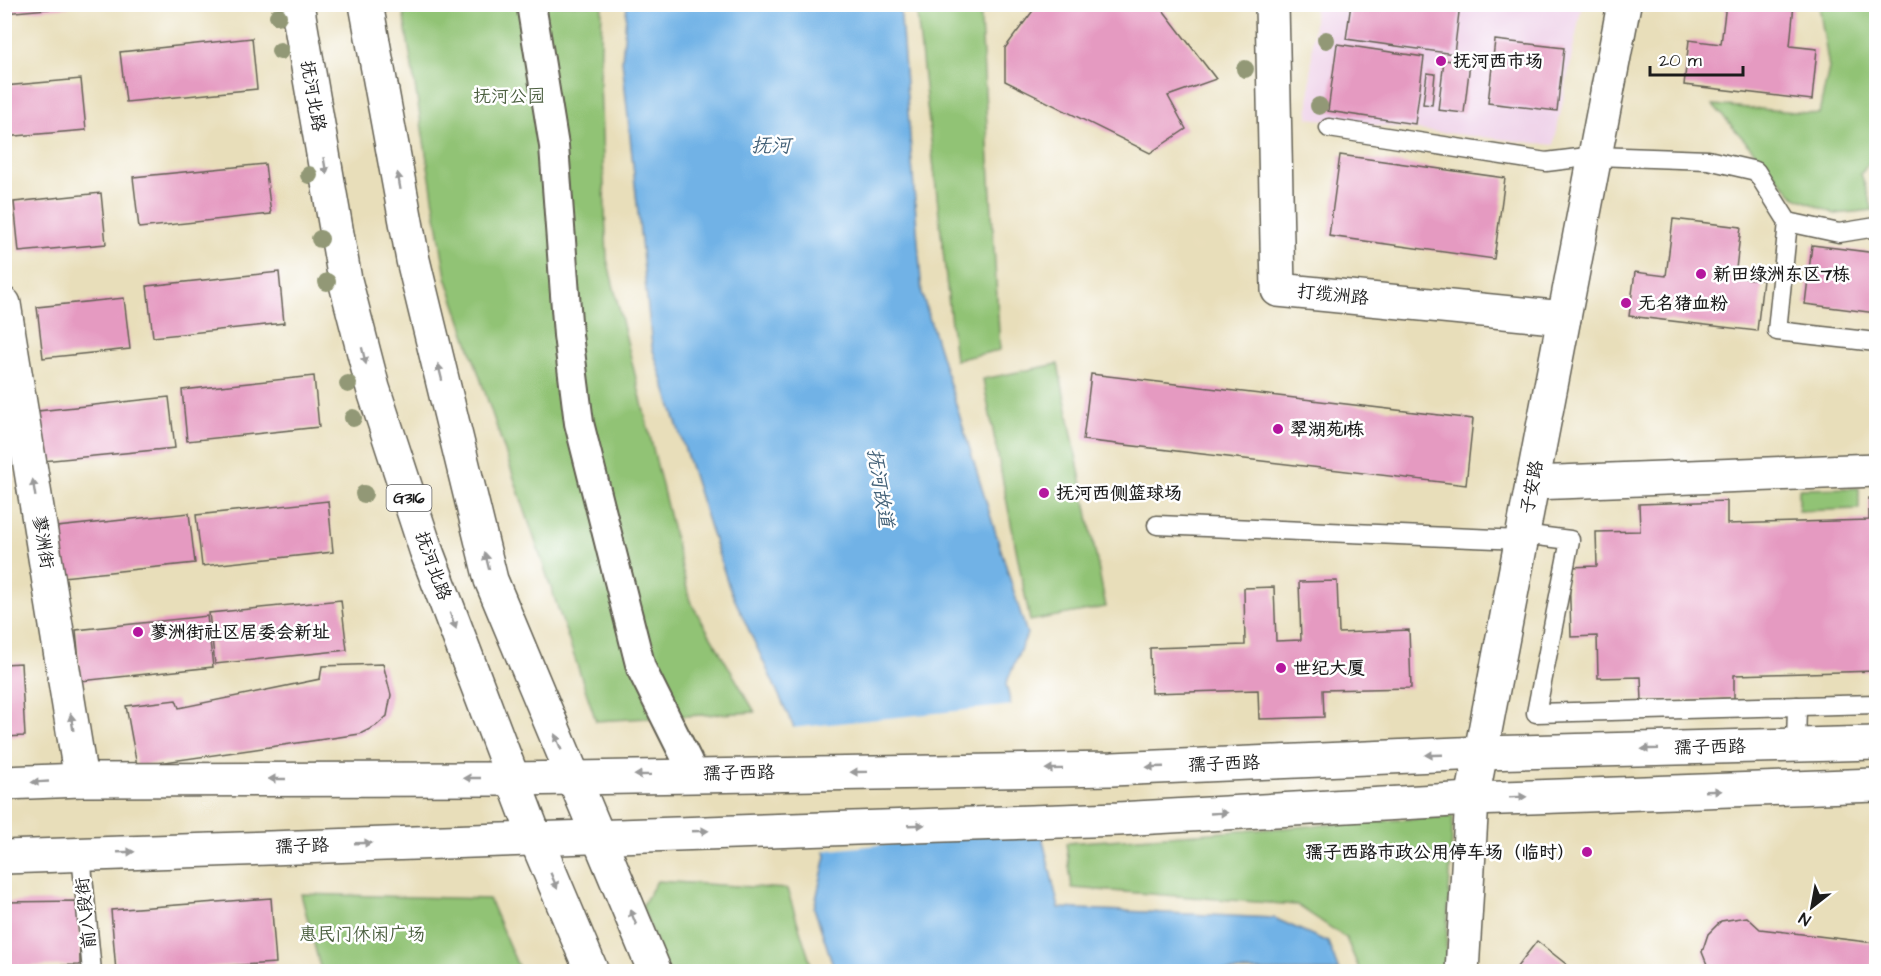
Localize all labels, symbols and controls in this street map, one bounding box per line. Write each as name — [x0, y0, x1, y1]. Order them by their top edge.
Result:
scale bar — [1650, 39, 1743, 77]
text: 20 m — [1659, 48, 1702, 73]
place label: 抚河西市场 — [1453, 49, 1543, 74]
marker: 抚河西市场 — [1434, 54, 1448, 68]
street label: 抚河北路 — [294, 58, 332, 134]
park label: 抚河公园 — [473, 84, 545, 109]
water label: 抚河 — [751, 132, 794, 160]
one-way arrow — [321, 156, 330, 175]
one-way arrow — [394, 172, 403, 191]
place label: 新田绿洲东区7栋 — [1713, 262, 1850, 287]
marker: 新田绿洲东区7栋 — [1694, 267, 1708, 281]
street label: 打缆洲路 — [1296, 279, 1370, 311]
place label: 无名猪血粉 — [1638, 291, 1728, 316]
marker: 无名猪血粉 — [1619, 296, 1633, 310]
one-way arrow — [360, 347, 370, 366]
one-way arrow — [435, 363, 445, 381]
place label: 翠湖苑1栋 — [1290, 417, 1364, 442]
marker: 翠湖苑1栋 — [1271, 422, 1285, 436]
water label: 抚河故道 — [860, 446, 900, 532]
street label: 子安路 — [1515, 458, 1549, 516]
one-way arrow — [30, 478, 39, 497]
place label: 抚河西侧篮球场 — [1056, 481, 1182, 506]
road number: G316 — [386, 485, 432, 511]
marker: 抚河西侧篮球场 — [1037, 486, 1051, 500]
street label: 蓼洲街 — [26, 513, 60, 571]
street label: 抚河北路 — [409, 528, 457, 604]
one-way arrow — [481, 552, 491, 570]
one-way arrow — [449, 612, 458, 630]
place label: 蓼洲街社区居委会新址 — [150, 620, 330, 645]
marker: 蓼洲街社区居委会新址 — [131, 625, 145, 639]
place label: 世纪大厦 — [1293, 656, 1365, 681]
marker: 世纪大厦 — [1274, 661, 1288, 675]
one-way arrow — [67, 712, 76, 731]
one-way arrow — [553, 733, 563, 751]
street label: 孺子西路 — [1674, 734, 1746, 760]
one-way arrow — [1641, 744, 1660, 754]
street label: 孺子西路 — [1188, 750, 1260, 778]
one-way arrow — [1425, 751, 1444, 760]
street label: 孺子西路 — [703, 760, 775, 786]
one-way arrow — [1146, 762, 1165, 771]
one-way arrow — [1044, 765, 1063, 774]
one-way arrow — [849, 767, 868, 777]
one-way arrow — [633, 770, 652, 780]
one-way arrow — [462, 773, 481, 783]
one-way arrow — [267, 774, 286, 784]
one-way arrow — [30, 777, 49, 786]
one-way arrow — [1704, 786, 1723, 795]
one-way arrow — [1509, 793, 1528, 802]
one-way arrow — [1209, 808, 1228, 818]
one-way arrow — [906, 820, 925, 829]
one-way arrow — [690, 827, 709, 836]
street label: 孺子路 — [275, 833, 329, 859]
one-way arrow — [353, 839, 372, 848]
place label: 孺子西路市政公用停车场（临时） — [1305, 840, 1575, 865]
marker: 孺子西路市政公用停车场（临时） — [1580, 845, 1594, 859]
one-way arrow — [116, 848, 135, 857]
one-way arrow — [550, 872, 559, 890]
street label: 前八段街 — [70, 876, 102, 950]
north arrow — [1782, 877, 1842, 937]
text: N — [1795, 907, 1815, 931]
one-way arrow — [628, 908, 638, 926]
park label: 惠民门休闲广场 — [299, 922, 425, 947]

